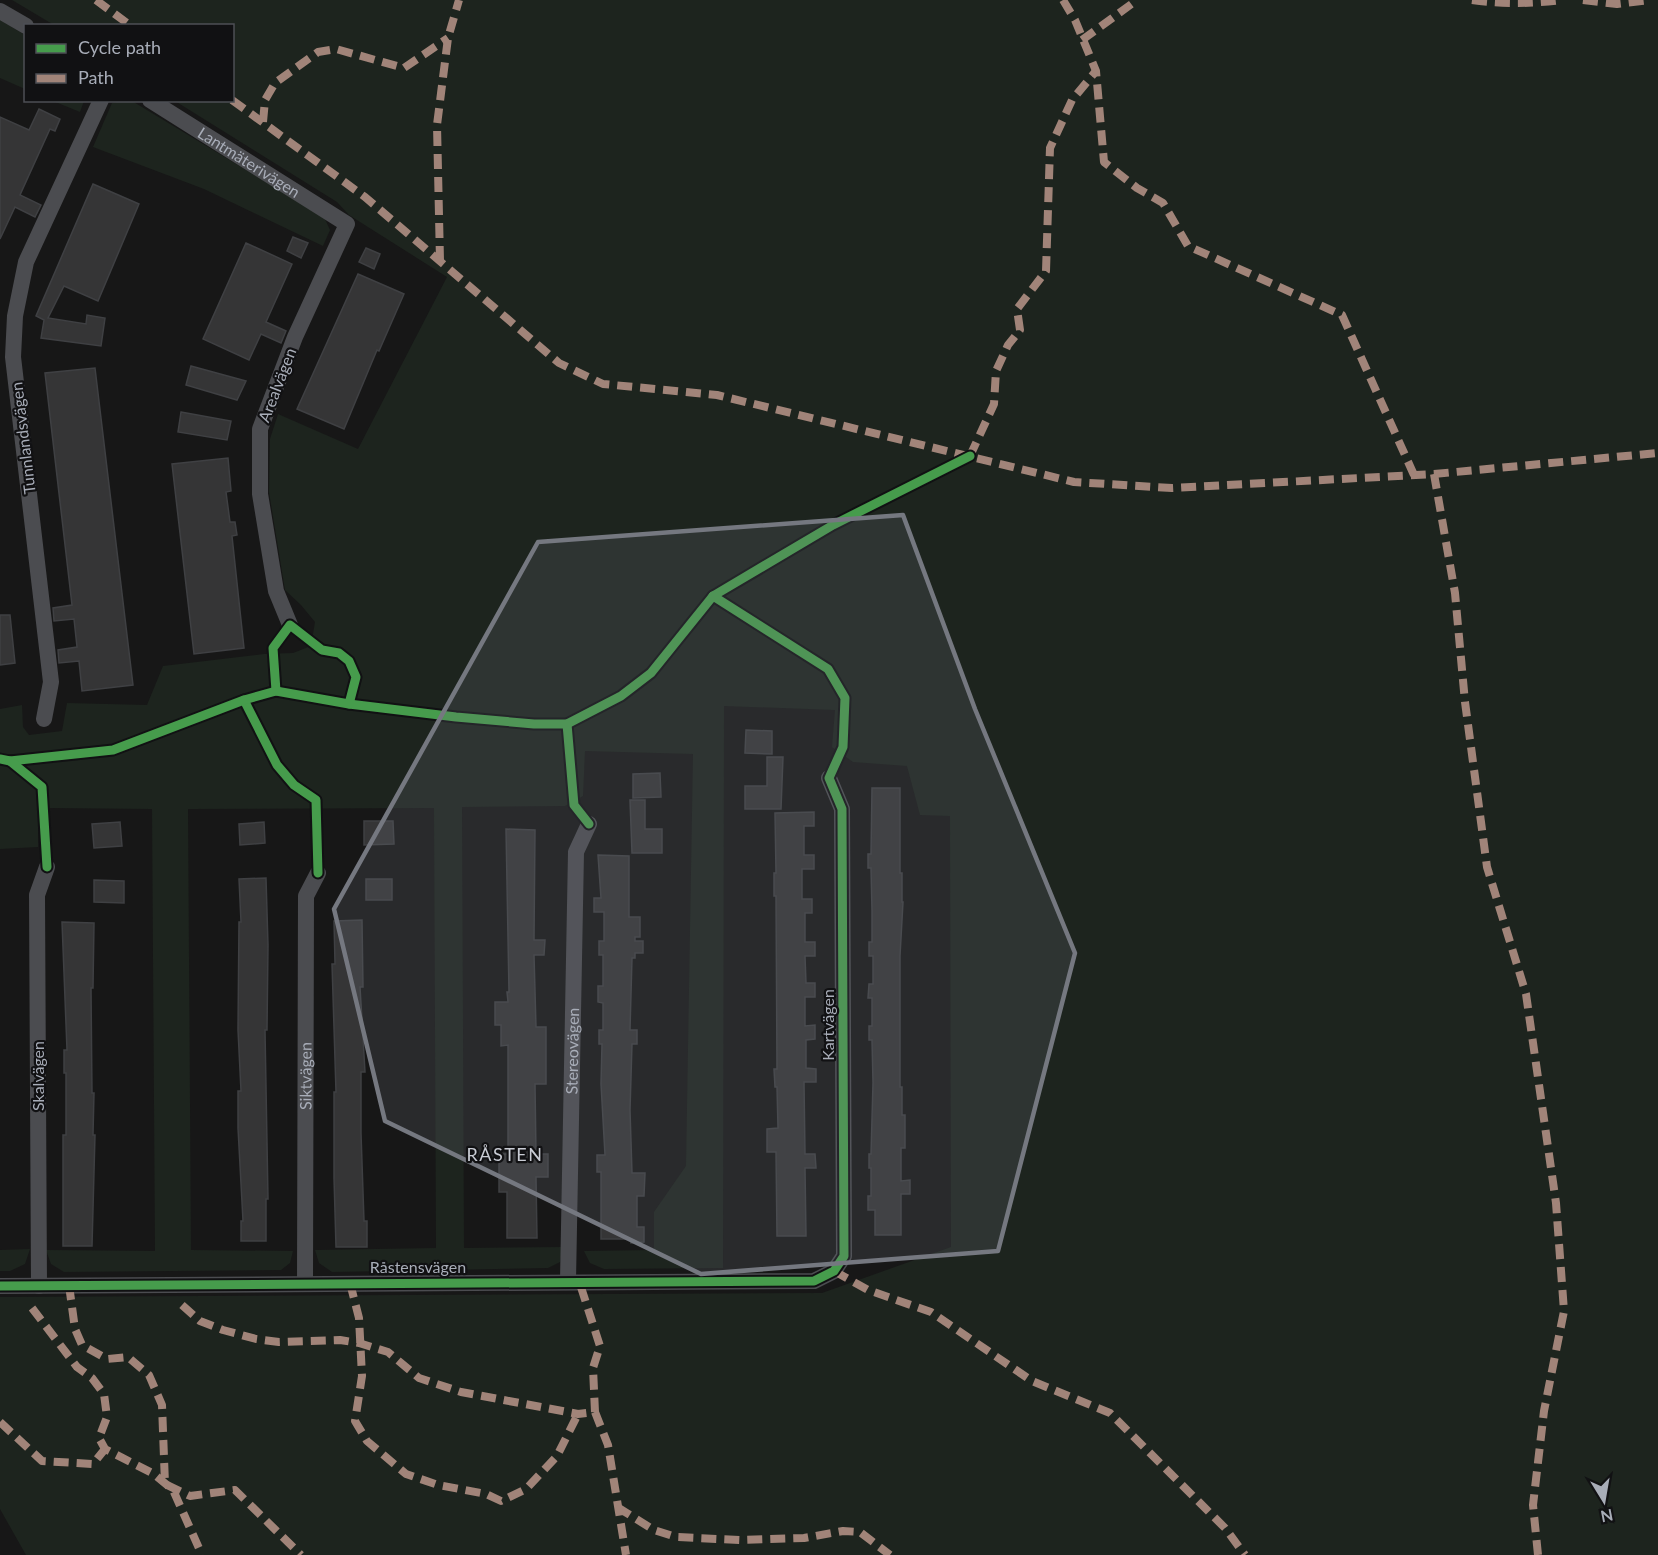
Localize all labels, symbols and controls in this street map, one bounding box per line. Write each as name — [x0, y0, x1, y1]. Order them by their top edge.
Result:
legend — [24, 24, 234, 102]
text: Cycle path — [78, 36, 161, 58]
text: Path — [78, 66, 114, 88]
street label: Lantmäterivägen — [195, 123, 304, 201]
street label: Arealvägen — [254, 345, 299, 425]
street label: Tunnlandsvägen — [6, 381, 39, 495]
street label: Kartvägen — [818, 989, 837, 1061]
street label: Stereovägen — [561, 1007, 582, 1095]
street label: Skalvägen — [28, 1041, 47, 1111]
street label: Siktvägen — [295, 1042, 315, 1110]
district label: RÅSTEN — [467, 1143, 544, 1165]
street label: Råstensvägen — [370, 1257, 466, 1276]
north arrow — [1574, 1471, 1634, 1531]
text: N — [1599, 1506, 1615, 1527]

